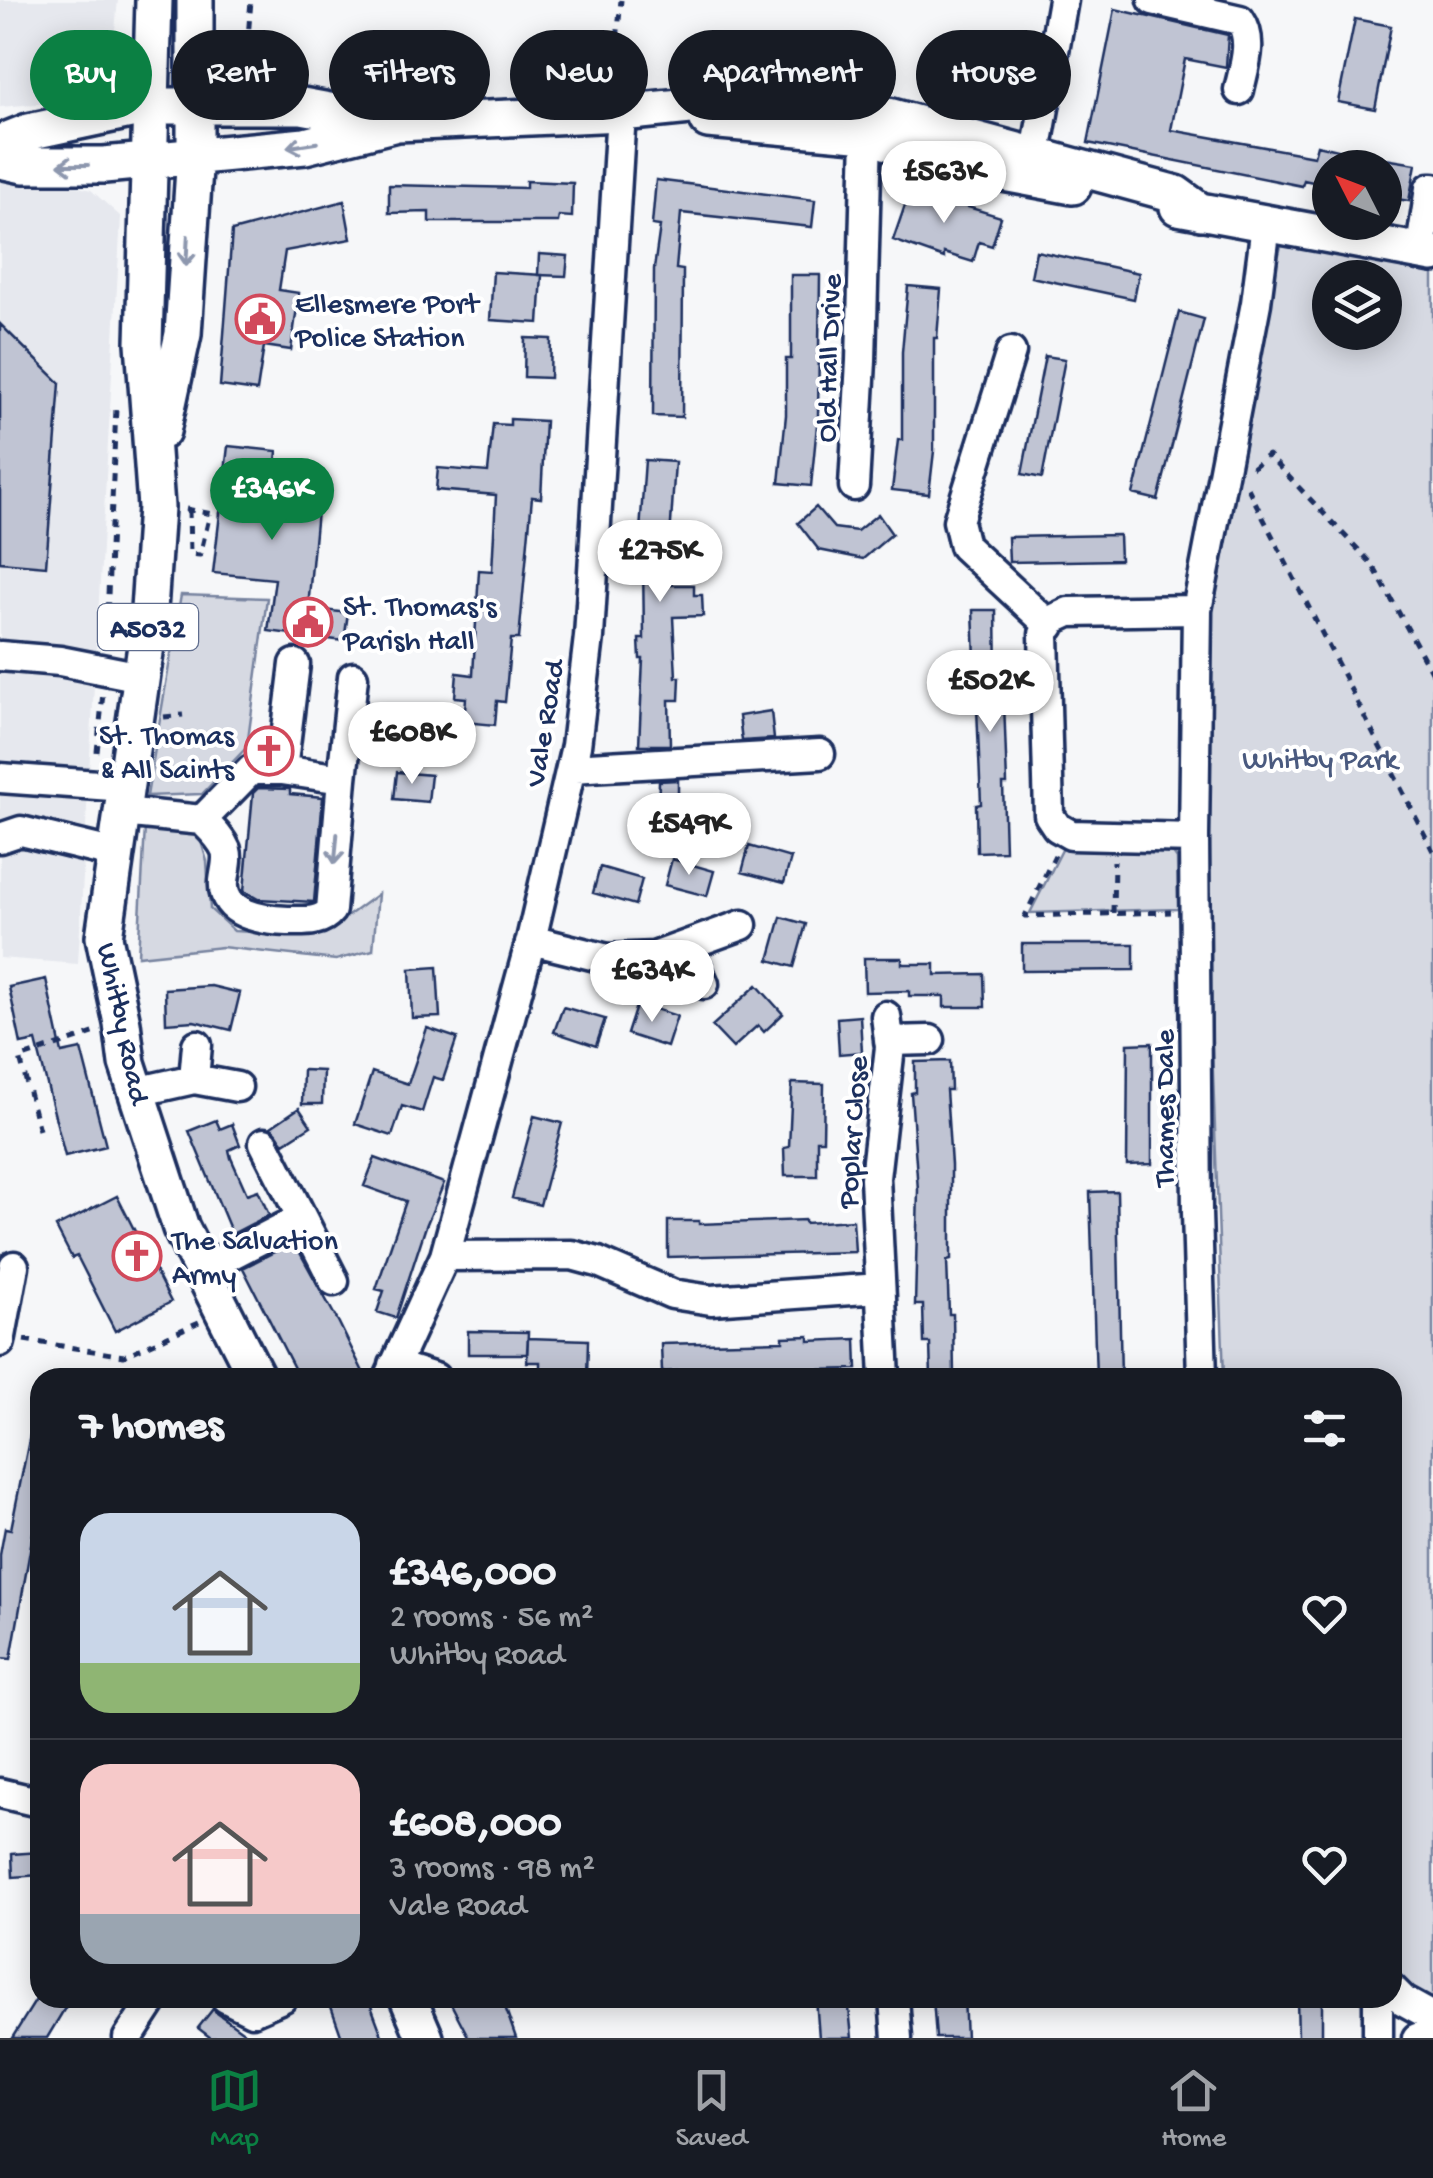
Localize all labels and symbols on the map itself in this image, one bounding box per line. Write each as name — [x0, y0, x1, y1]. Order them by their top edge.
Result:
one-way arrow — [286, 136, 319, 154]
pin: £563K — [874, 141, 1014, 226]
north arrow — [1312, 150, 1402, 240]
one-way arrow — [58, 156, 90, 174]
one-way arrow — [177, 235, 196, 267]
street label: Old Hall Drive — [811, 273, 852, 443]
place label: Ellesmere Port Police Station — [294, 289, 481, 358]
public building icon: Ellesmere Port Police Station — [234, 293, 286, 345]
pin: £346K — [202, 458, 342, 543]
pin: £275K — [590, 520, 730, 605]
place label: St. Thomas's Parish Hall — [342, 592, 498, 661]
public building icon: St. Thomas's Parish Hall — [282, 596, 334, 648]
road number: A5032 — [98, 604, 198, 650]
pin: £502K — [920, 650, 1060, 735]
street label: Vale Road — [520, 655, 575, 791]
pin: £608K — [342, 702, 482, 787]
place label: St. Thomas & All Saints — [99, 721, 235, 790]
church icon: St. Thomas & All Saints — [243, 725, 295, 777]
park label: Whitby Park — [1242, 745, 1400, 780]
pin: £549K — [619, 793, 759, 878]
one-way arrow — [327, 833, 346, 865]
street label: Whitby Road — [86, 940, 155, 1110]
pin: £634K — [582, 940, 722, 1025]
street label: Thames Dale — [1150, 1029, 1185, 1189]
street label: Poplar Close — [833, 1054, 878, 1211]
place label: The Salvation Army — [170, 1226, 338, 1295]
church icon: The Salvation Army — [111, 1230, 163, 1282]

